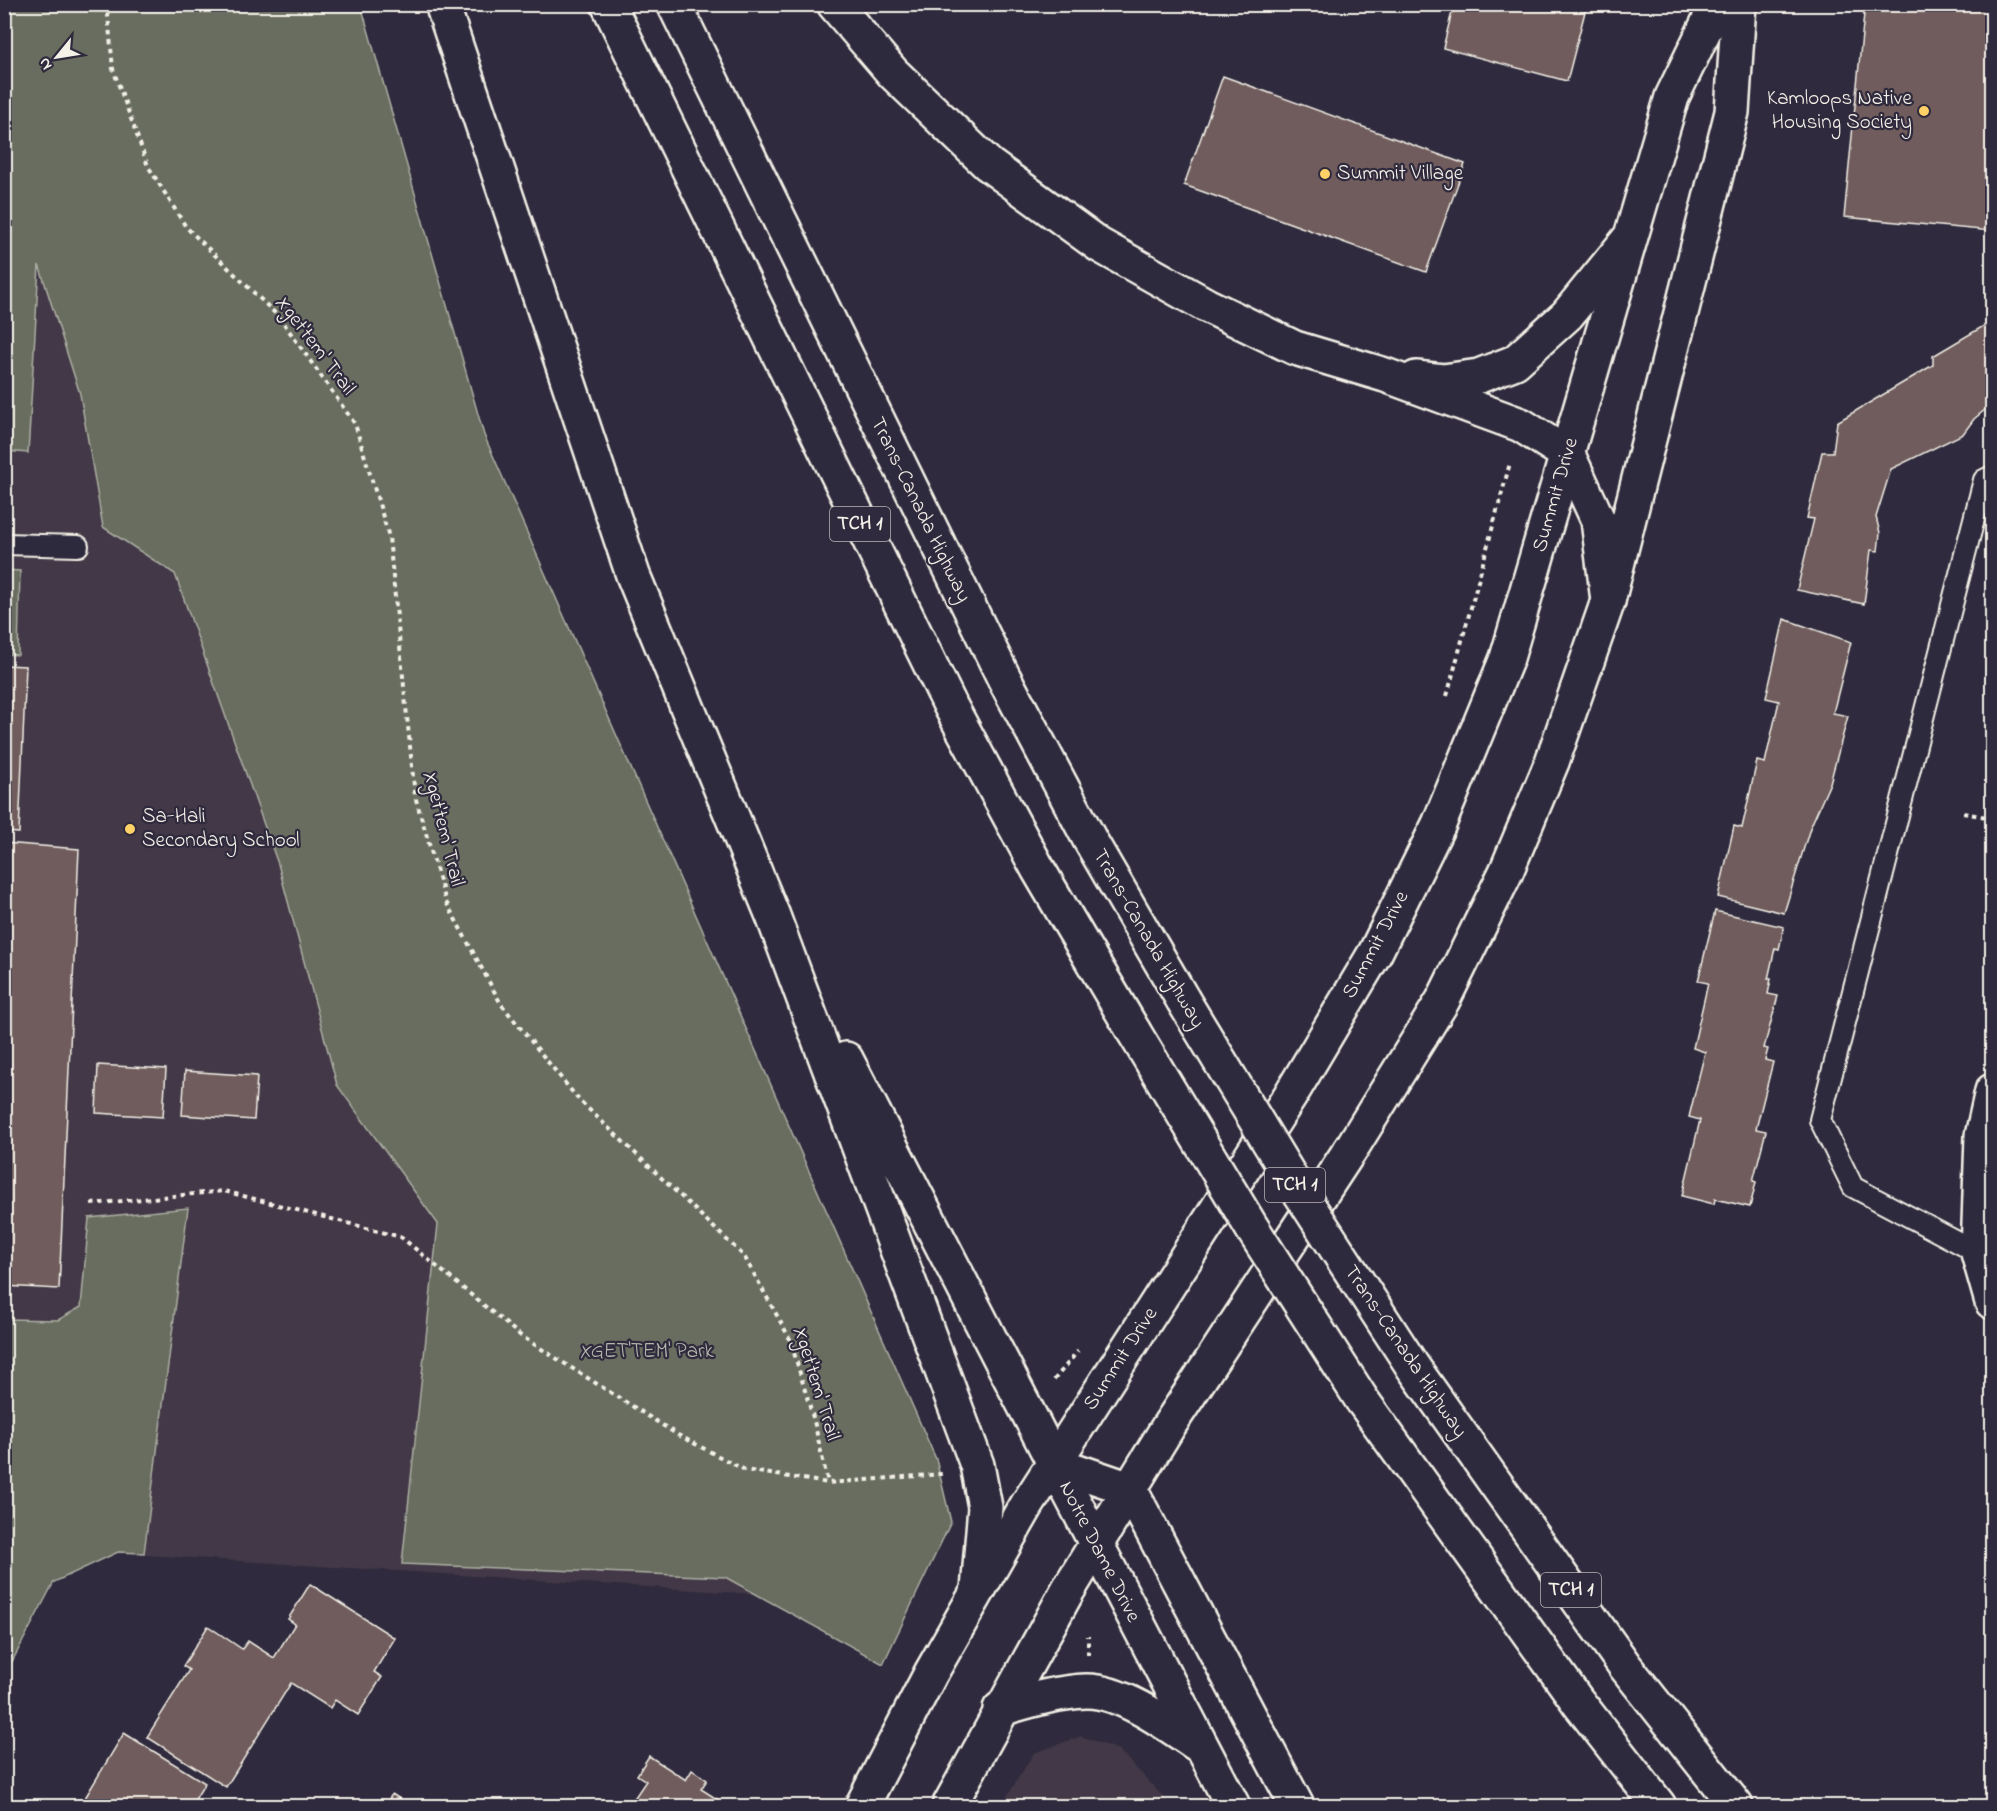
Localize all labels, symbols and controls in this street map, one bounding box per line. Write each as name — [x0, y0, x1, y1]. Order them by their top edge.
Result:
north arrow — [27, 27, 87, 87]
text: N — [33, 53, 59, 74]
place label: Kamloops Native Housing Society — [1767, 84, 1913, 140]
marker: Kamloops Native Housing Society — [1917, 104, 1931, 118]
place label: Summit Village — [1337, 159, 1464, 191]
marker: Summit Village — [1318, 167, 1332, 181]
street label: Xget'tem' Trail — [266, 290, 362, 403]
street label: Trans-Canada Highway — [860, 412, 978, 609]
street label: Summit Drive — [1525, 434, 1587, 556]
road number: TCH 1 — [830, 507, 890, 541]
street label: Xget'tem' Trail — [412, 768, 472, 890]
place label: Sa-Hali Secondary School — [142, 802, 300, 858]
marker: Sa-Hali Secondary School — [123, 822, 137, 836]
street label: Trans-Canada Highway — [1082, 844, 1212, 1035]
street label: Summit Drive — [1335, 885, 1417, 1004]
road number: TCH 1 — [1265, 1168, 1325, 1202]
street label: Trans-Canada Highway — [1334, 1259, 1474, 1446]
street label: Summit Drive — [1076, 1301, 1166, 1417]
street label: Xget'tem' Trail — [783, 1323, 848, 1445]
park label: XGET'TEM' Park — [580, 1337, 715, 1367]
street label: Notre Dame Drive — [1050, 1476, 1148, 1628]
road number: TCH 1 — [1541, 1573, 1601, 1607]

